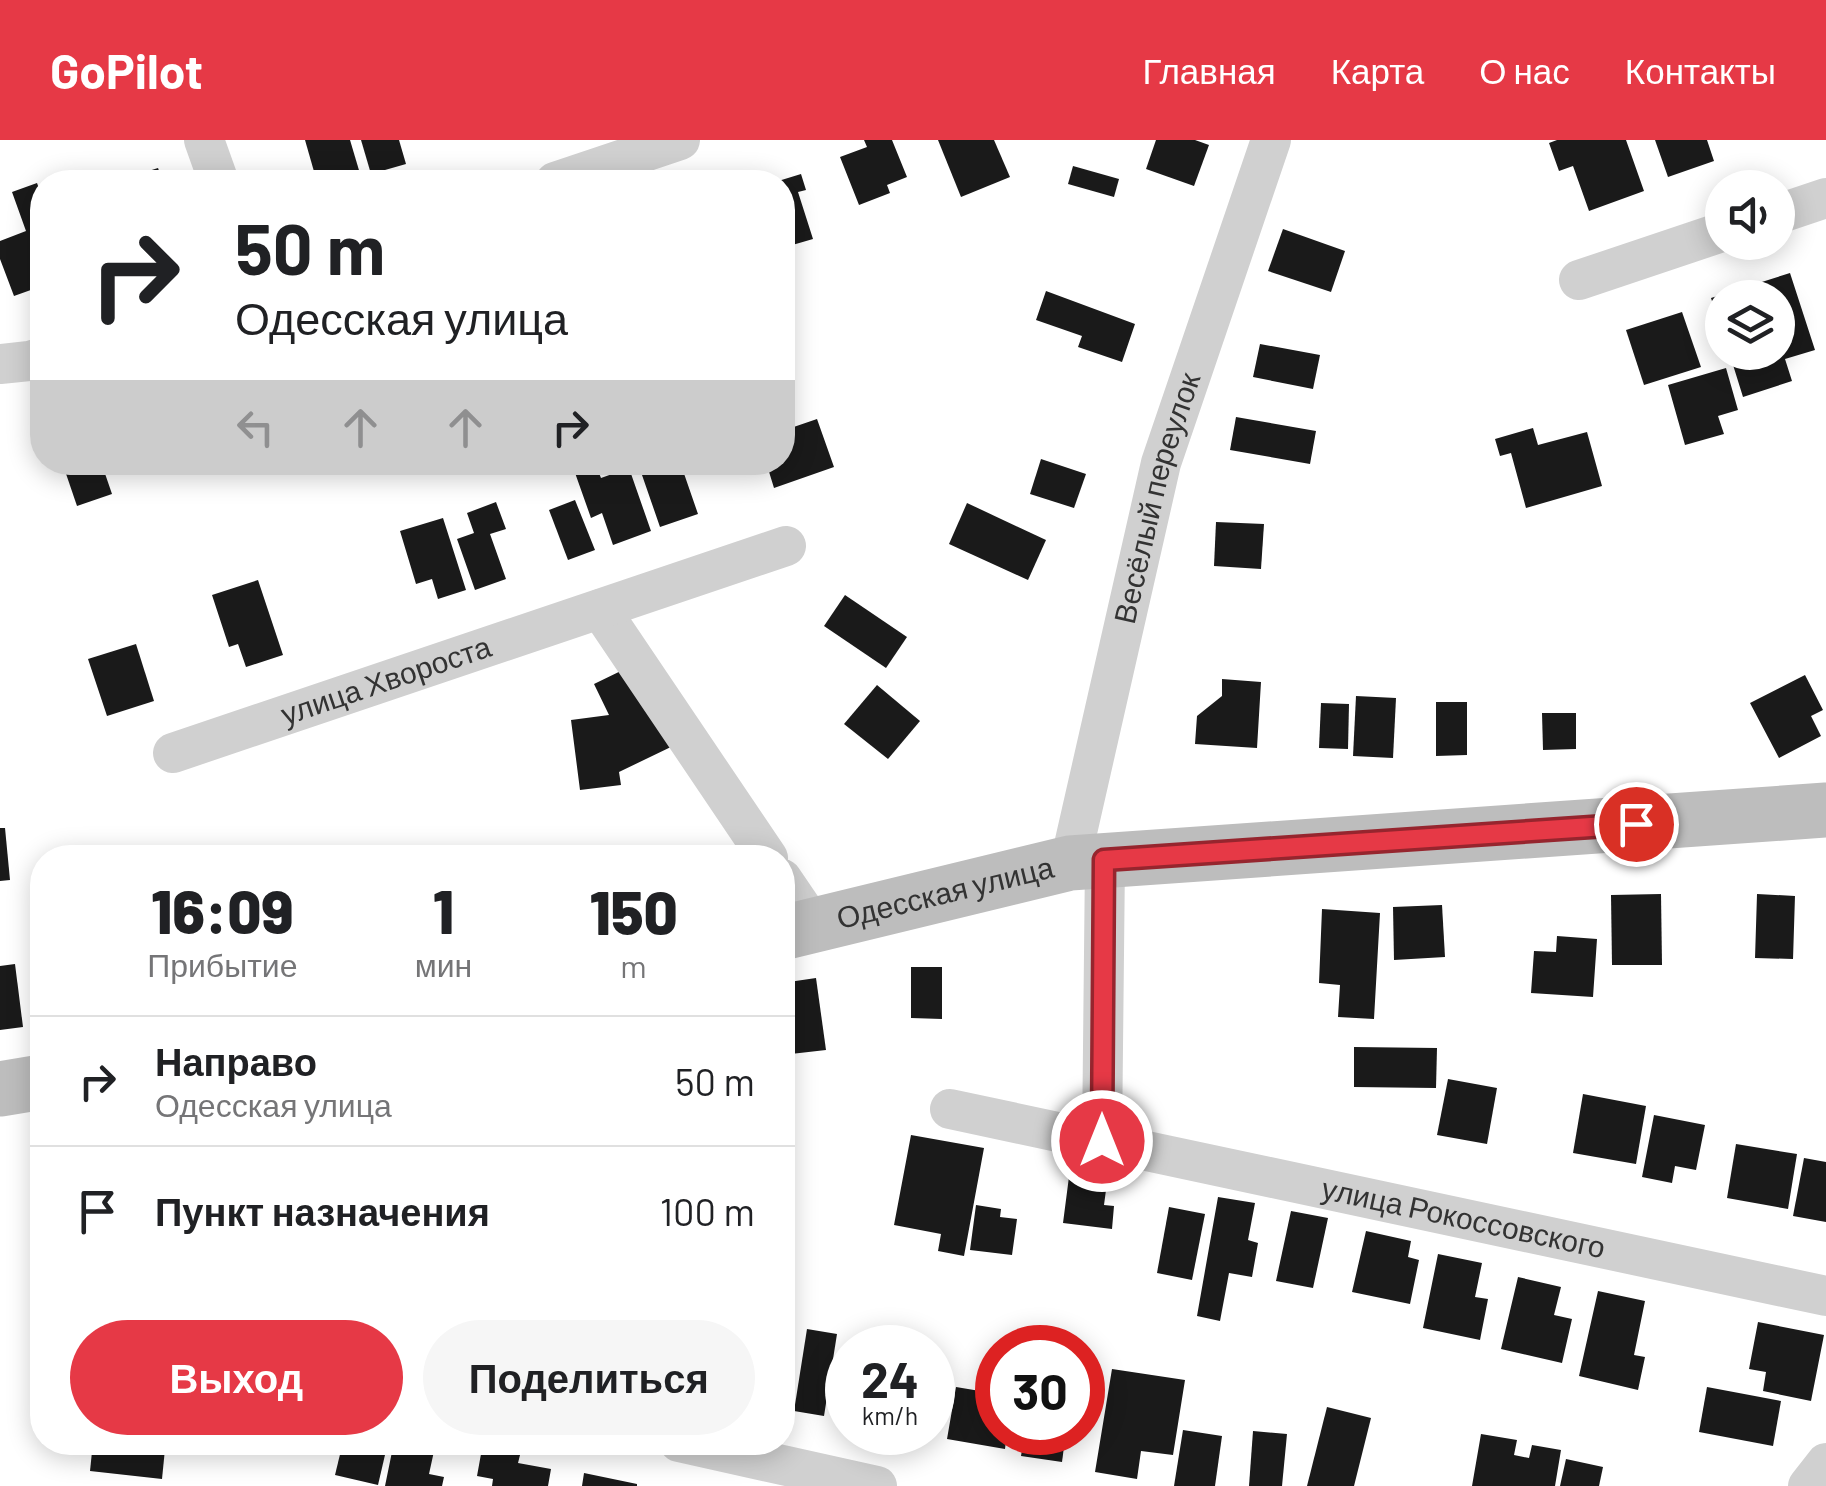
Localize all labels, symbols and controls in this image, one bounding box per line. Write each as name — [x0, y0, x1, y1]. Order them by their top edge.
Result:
text: GoPilot — [50, 41, 203, 99]
text: Главная — [1142, 49, 1276, 91]
text: Карта — [1331, 49, 1424, 91]
text: О нас — [1479, 49, 1570, 91]
text: Контакты — [1625, 49, 1776, 91]
map controls — [1705, 170, 1795, 370]
button: sound — [1705, 170, 1795, 260]
text: 50 m — [235, 205, 385, 289]
icon: right — [70, 210, 200, 340]
button: layers — [1705, 280, 1795, 370]
text: Одесская улица — [235, 290, 568, 344]
street label: Весёлый переулок — [1105, 367, 1207, 627]
icon: left — [228, 400, 283, 455]
icon: ahead — [333, 400, 388, 455]
icon: ahead — [438, 400, 493, 455]
icon: right — [543, 400, 598, 455]
street label: улица Хвороста — [276, 627, 495, 731]
pin — [1594, 782, 1679, 867]
icon: arrive — [1609, 797, 1664, 852]
street label: Одесская улица — [833, 848, 1057, 935]
text: 16:09 — [151, 874, 294, 946]
text: 1 — [433, 874, 454, 946]
text: 150 — [589, 875, 678, 947]
text: Прибытие — [147, 945, 298, 983]
text: мин — [415, 945, 472, 983]
text: m — [620, 946, 647, 984]
text: Направо — [155, 1038, 317, 1084]
icon: right — [70, 1054, 125, 1109]
text: 50 m — [675, 1058, 755, 1104]
text: Одесская улица — [155, 1085, 392, 1123]
position arrow — [1050, 1089, 1154, 1193]
street label: улица Рокоссовского — [1319, 1169, 1609, 1264]
icon: arrive — [70, 1184, 125, 1239]
text: Пункт назначения — [155, 1188, 490, 1234]
text: 100 m — [660, 1188, 755, 1234]
button: Выход — [70, 1320, 403, 1435]
button: Поделиться — [423, 1320, 755, 1435]
speed limit sign: 30 — [975, 1325, 1105, 1455]
text: 24 — [861, 1348, 919, 1408]
text: km/h — [862, 1400, 918, 1430]

